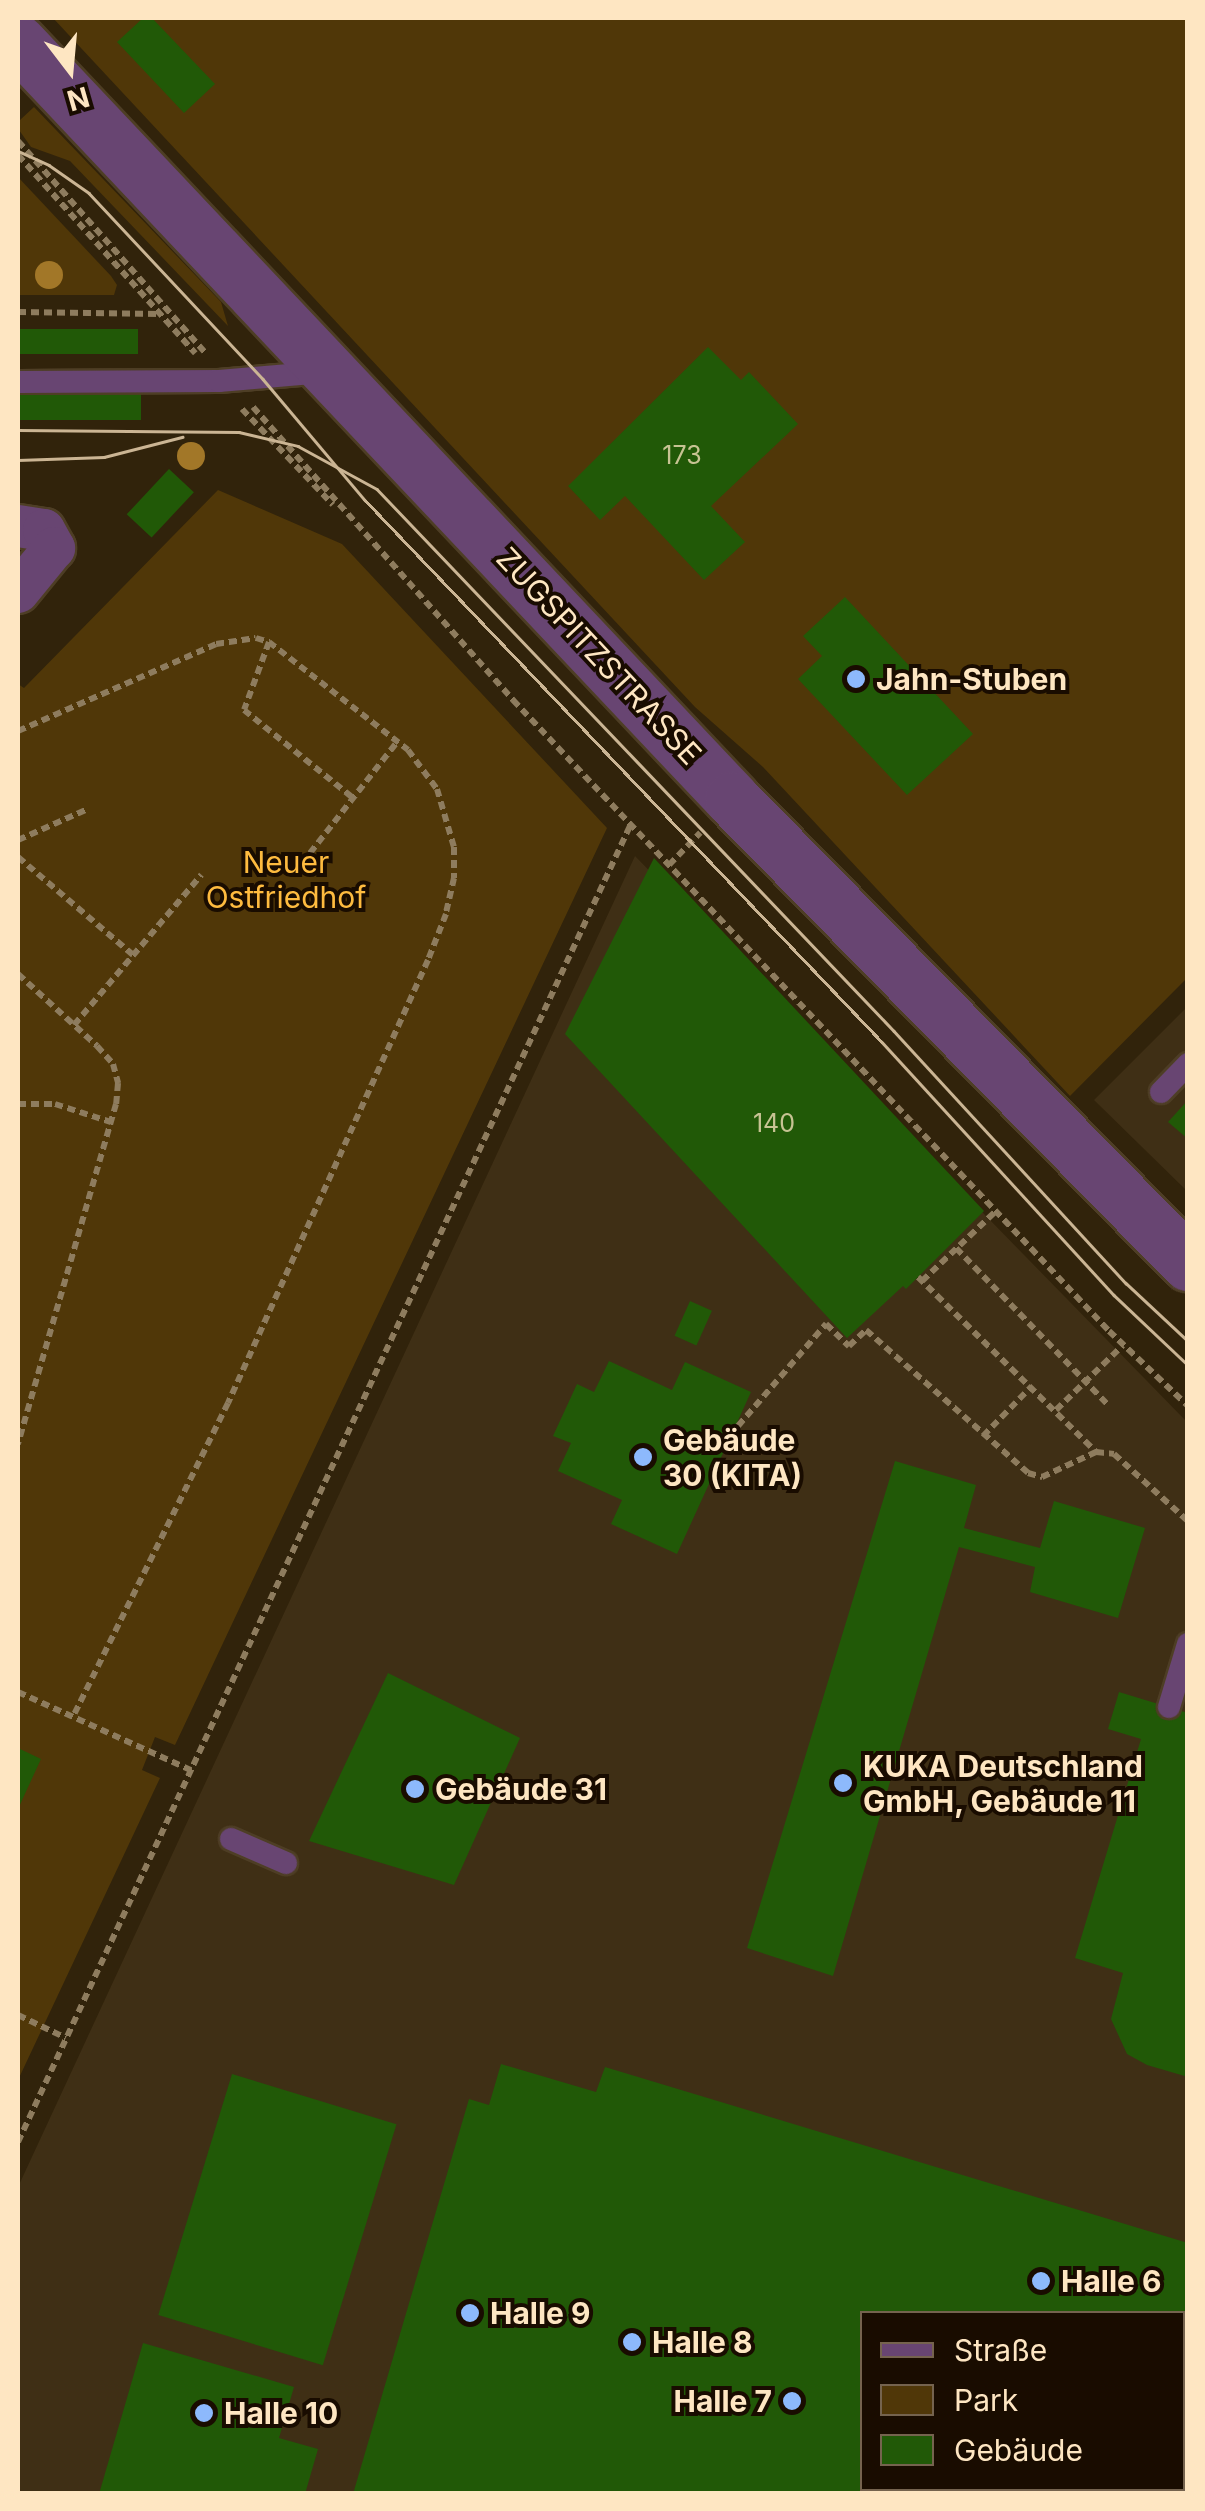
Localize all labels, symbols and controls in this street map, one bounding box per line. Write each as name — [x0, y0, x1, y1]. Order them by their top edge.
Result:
north arrow — [20, 20, 120, 120]
text: N — [63, 80, 93, 118]
house number: 173 — [662, 440, 702, 470]
street label: ZUGSPITZSTRASSE — [489, 540, 709, 772]
place label: Jahn-Stuben — [876, 661, 1067, 697]
marker: Jahn-Stuben — [845, 668, 867, 690]
park label: Neuer Ostfriedhof — [206, 844, 366, 914]
house number: 140 — [753, 1108, 795, 1138]
place label: Gebäude 30 (KITA) — [663, 1422, 802, 1492]
marker: Gebäude 30 (KITA) — [632, 1446, 654, 1468]
place label: KUKA Deutschland GmbH, Gebäude 11 — [863, 1748, 1143, 1818]
place label: Gebäude 31 — [435, 1771, 607, 1807]
marker: KUKA Deutschland GmbH, Gebäude 11 — [832, 1772, 854, 1794]
marker: Gebäude 31 — [404, 1778, 426, 1800]
place label: Halle 6 — [1061, 2263, 1162, 2299]
marker: Halle 6 — [1030, 2270, 1052, 2292]
place label: Halle 9 — [490, 2295, 591, 2331]
marker: Halle 9 — [459, 2302, 481, 2324]
legend — [860, 2311, 1185, 2491]
place label: Halle 8 — [652, 2324, 753, 2360]
marker: Halle 8 — [621, 2331, 643, 2353]
text: Straße — [954, 2332, 1047, 2368]
text: Park — [954, 2382, 1018, 2418]
place label: Halle 7 — [673, 2383, 772, 2419]
marker: Halle 7 — [781, 2390, 803, 2412]
place label: Halle 10 — [224, 2395, 338, 2431]
marker: Halle 10 — [193, 2402, 215, 2424]
text: Gebäude — [954, 2432, 1083, 2468]

